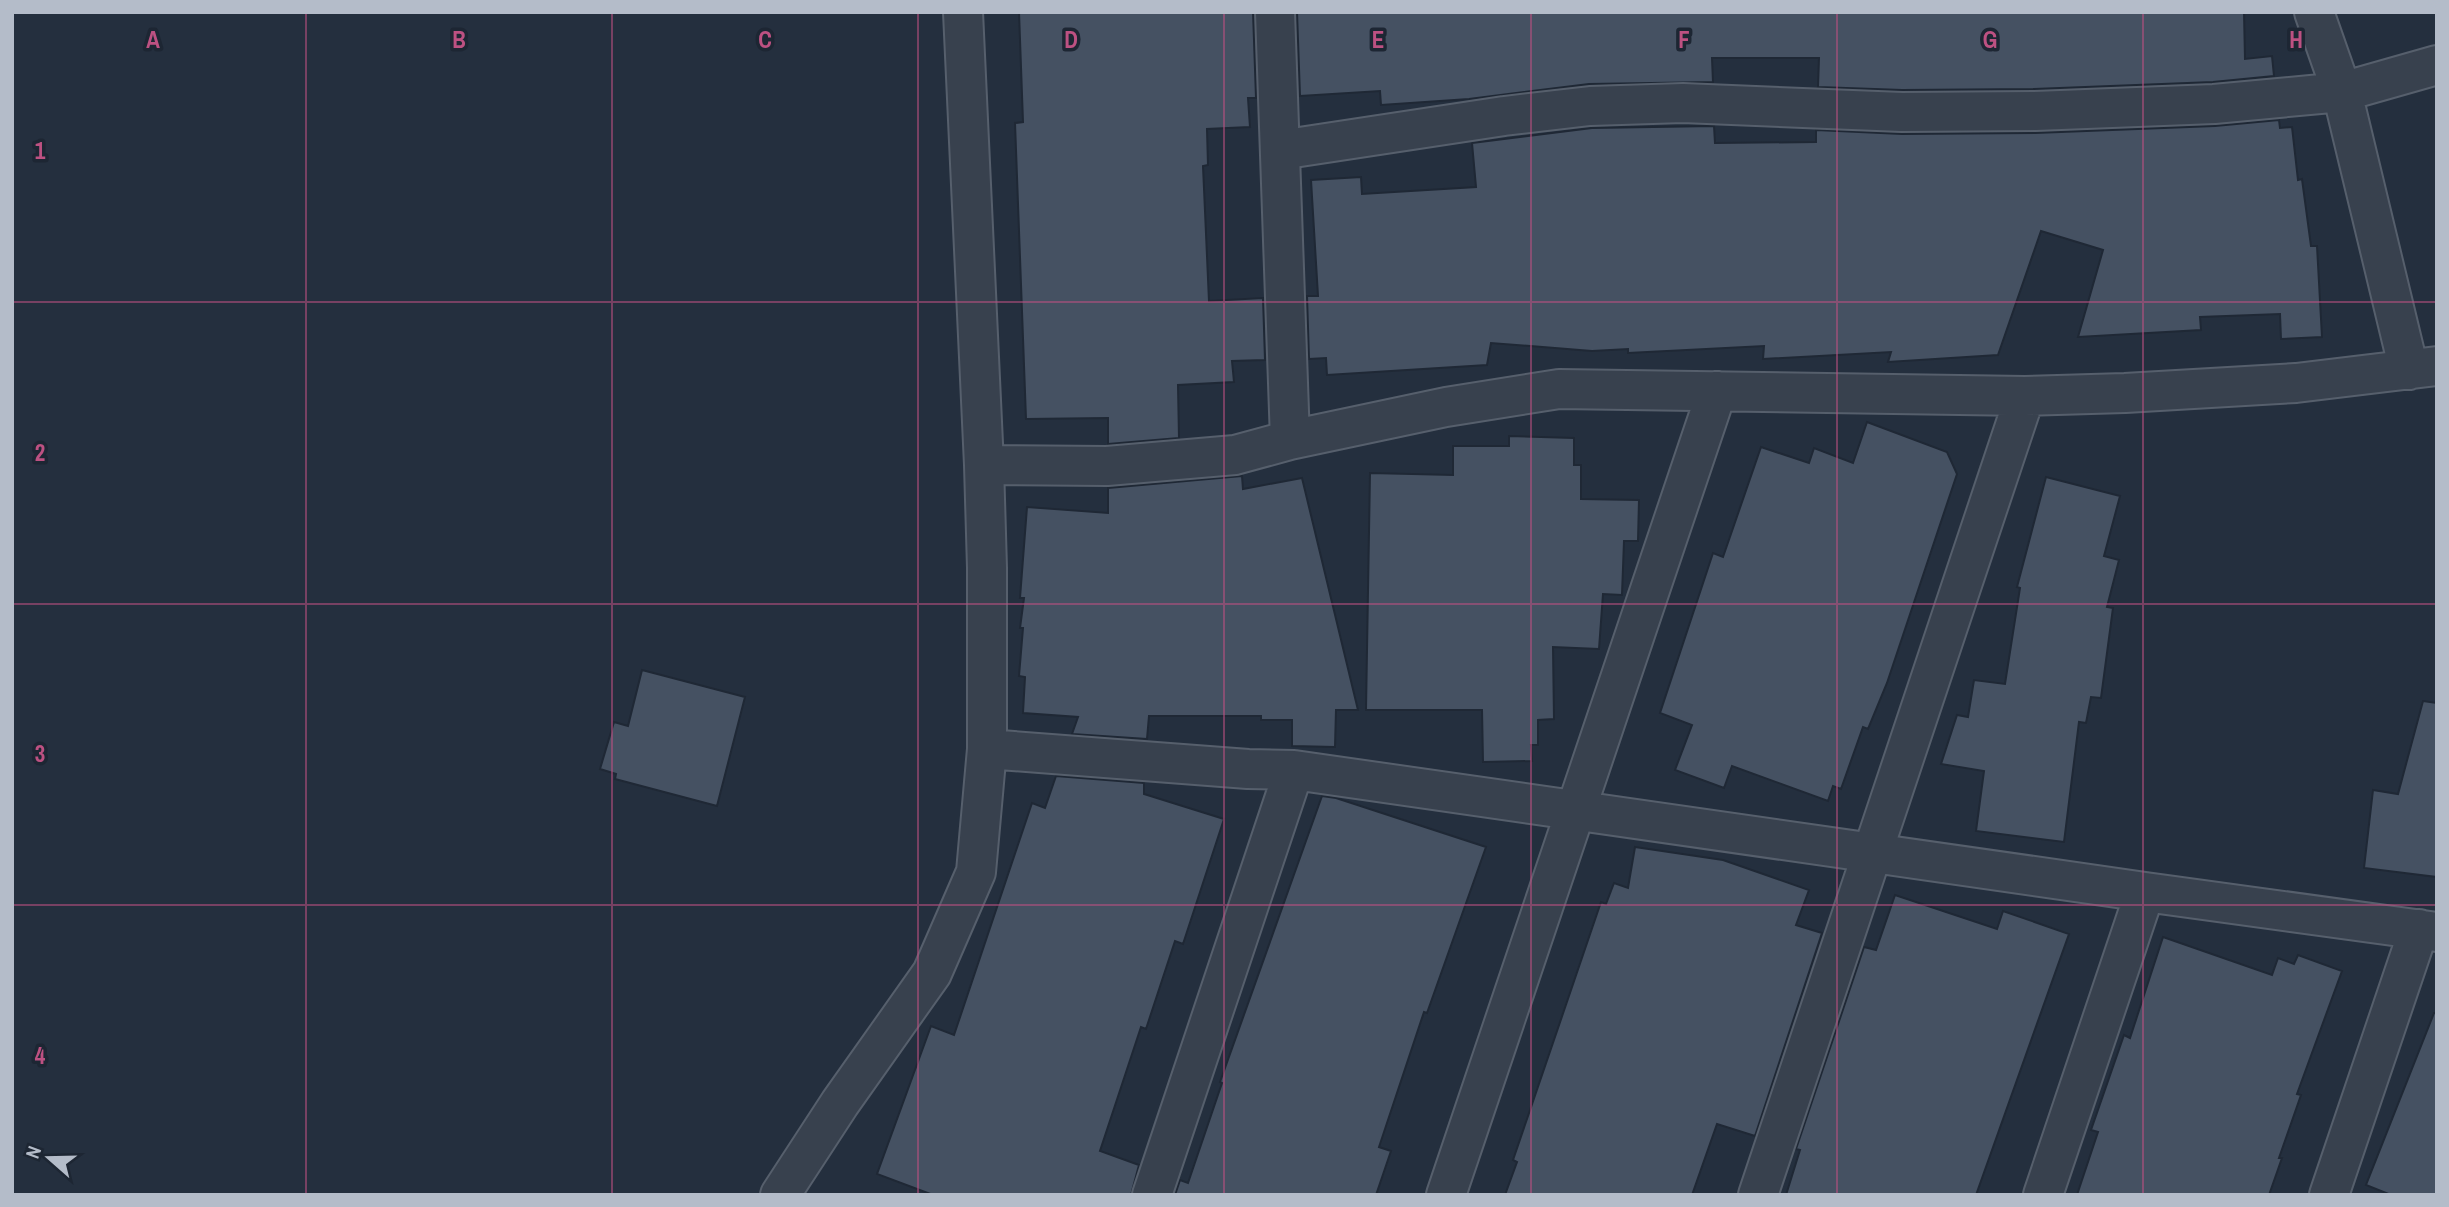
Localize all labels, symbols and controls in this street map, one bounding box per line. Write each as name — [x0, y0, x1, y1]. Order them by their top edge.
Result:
text: A — [146, 24, 160, 55]
text: B — [452, 24, 466, 55]
text: C — [758, 24, 772, 55]
text: D — [1064, 24, 1078, 55]
text: E — [1372, 24, 1384, 55]
text: F — [1678, 24, 1690, 55]
text: G — [1983, 24, 1997, 55]
text: H — [2289, 24, 2303, 55]
text: 1 — [35, 135, 46, 166]
text: 2 — [35, 437, 45, 468]
text: 3 — [35, 738, 45, 769]
text: 4 — [35, 1040, 46, 1071]
north arrow — [14, 1123, 84, 1193]
text: N — [19, 1142, 47, 1162]

